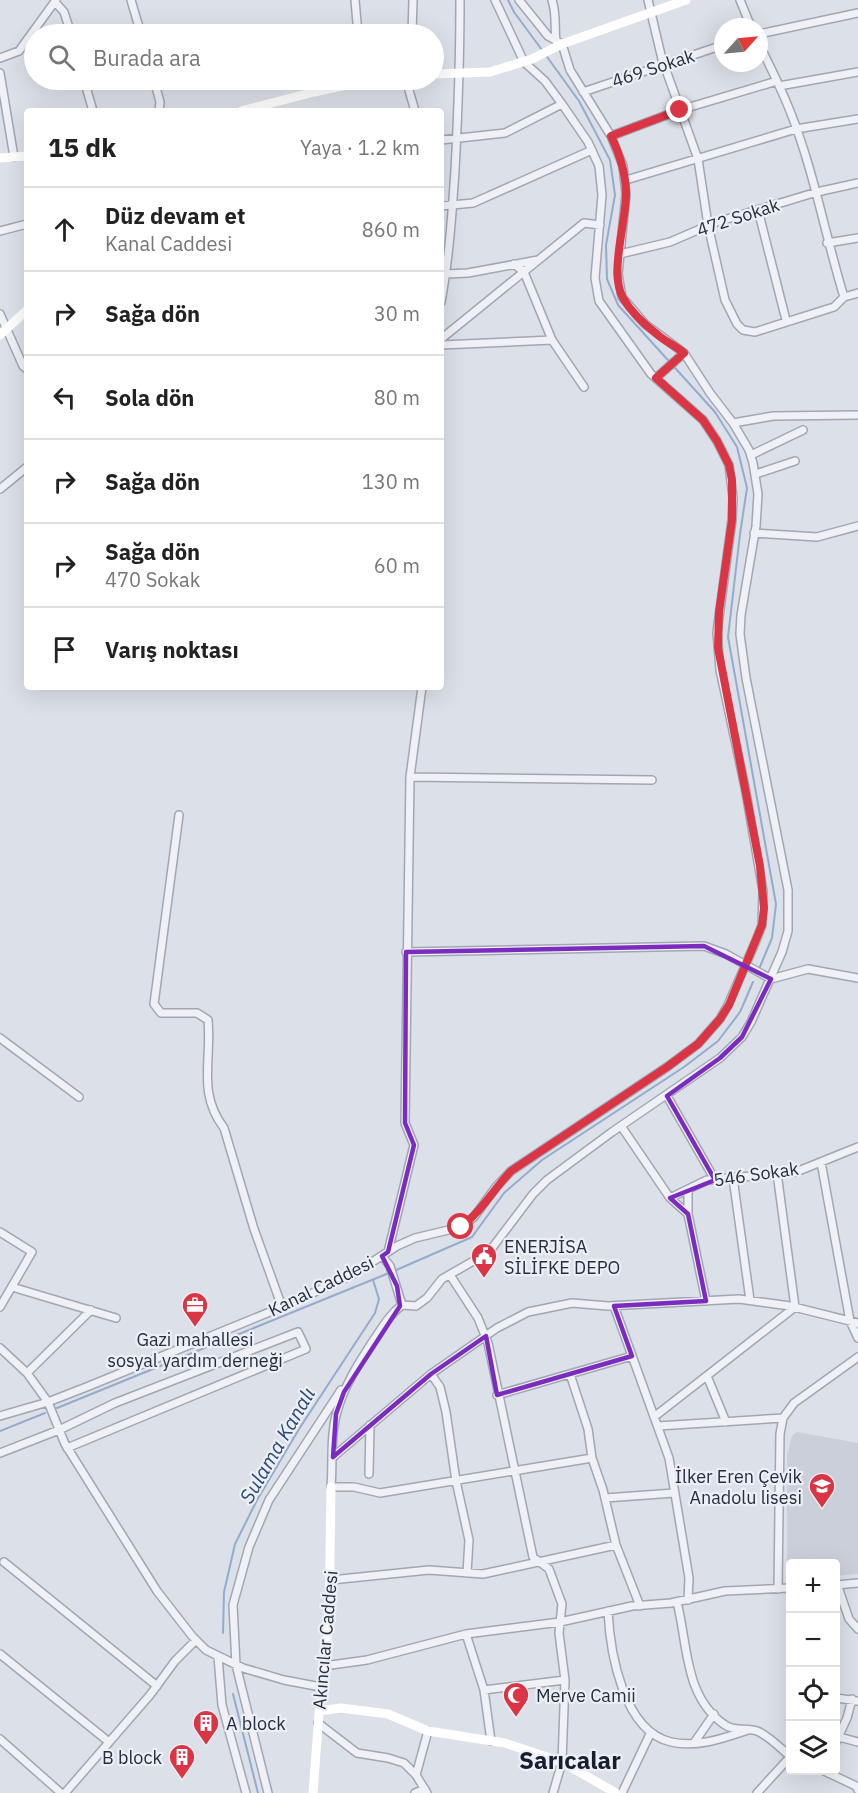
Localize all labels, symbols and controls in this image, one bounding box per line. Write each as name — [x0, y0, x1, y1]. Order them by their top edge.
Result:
north arrow — [714, 18, 768, 72]
search box — [24, 24, 444, 90]
icon: search — [45, 41, 78, 74]
text: Burada ara — [93, 43, 201, 72]
street label: 469 Sokak — [609, 44, 698, 92]
route end — [666, 96, 692, 122]
text: 15 dk — [48, 130, 116, 164]
text: Yaya · 1.2 km — [300, 134, 420, 161]
street label: 472 Sokak — [694, 193, 783, 241]
text: Düz devam et — [105, 201, 245, 230]
icon: ahead — [48, 213, 81, 246]
text: 860 m — [362, 216, 420, 243]
text: Kanal Caddesi — [105, 230, 232, 257]
icon: right — [48, 297, 81, 330]
text: Sağa dön — [105, 299, 200, 328]
text: 30 m — [374, 300, 420, 327]
icon: left — [48, 381, 81, 414]
text: Sola dön — [105, 383, 194, 412]
text: 80 m — [374, 384, 420, 411]
icon: right — [48, 465, 81, 498]
text: Sağa dön — [105, 467, 200, 496]
text: 130 m — [362, 468, 420, 495]
text: Sağa dön — [105, 537, 200, 566]
icon: right — [48, 549, 81, 582]
text: 60 m — [374, 552, 420, 579]
text: 470 Sokak — [105, 566, 200, 593]
icon: arrive — [48, 633, 81, 666]
text: Varış noktası — [105, 635, 239, 664]
street label: 546 Sokak — [712, 1157, 801, 1191]
route start — [447, 1213, 473, 1239]
place label: ENERJİSA SİLİFKE DEPO — [504, 1235, 620, 1279]
public building icon: ENERJİSA SİLİFKE DEPO — [469, 1241, 499, 1279]
street label: Kanal Caddesi — [264, 1251, 378, 1321]
office icon: Gazi mahallesi sosyal yardım derneği — [180, 1290, 210, 1328]
place label: Gazi mahallesi sosyal yardım derneği — [107, 1328, 283, 1372]
water label: Sulama Kanalı — [233, 1382, 321, 1508]
place label: İlker Eren Çevik Anadolu lisesi — [675, 1465, 803, 1509]
school or university icon: İlker Eren Çevik Anadolu lisesi — [807, 1471, 837, 1509]
map controls — [786, 1559, 840, 1775]
button: + — [786, 1559, 840, 1613]
street label: Akıncılar Caddesi — [307, 1570, 343, 1710]
button: − — [786, 1613, 840, 1667]
button: locate — [786, 1667, 840, 1721]
mosque icon: Merve Camii — [501, 1680, 531, 1718]
place label: Merve Camii — [536, 1684, 636, 1707]
building icon: A block — [191, 1708, 221, 1746]
place label: A block — [226, 1712, 286, 1735]
button: layers — [786, 1721, 840, 1775]
building icon: B block — [167, 1742, 197, 1780]
district label: Sarıcalar — [519, 1744, 621, 1776]
place label: B block — [102, 1746, 163, 1769]

